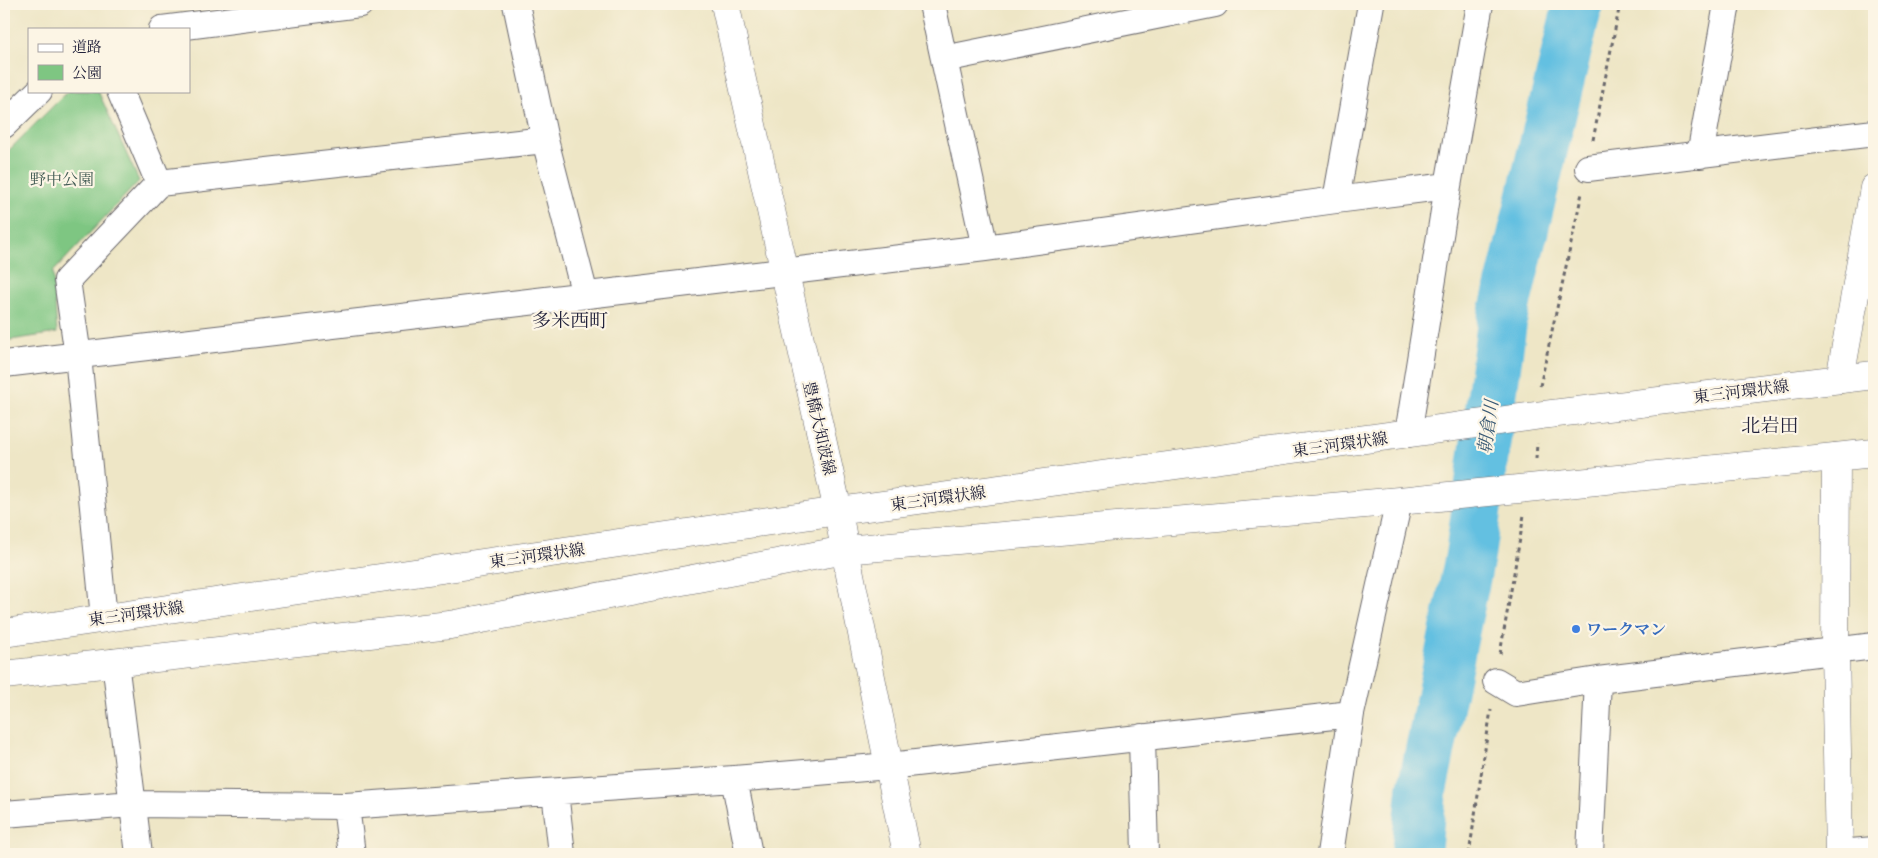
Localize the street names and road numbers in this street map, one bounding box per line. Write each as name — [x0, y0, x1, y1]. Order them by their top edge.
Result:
street label: 東三河環状線 — [1692, 375, 1790, 409]
street label: 豊橋大知波線 — [798, 379, 841, 477]
street label: 東三河環状線 — [1291, 427, 1389, 463]
street label: 東三河環状線 — [889, 481, 987, 517]
street label: 東三河環状線 — [488, 538, 586, 574]
street label: 東三河環状線 — [87, 596, 185, 632]

